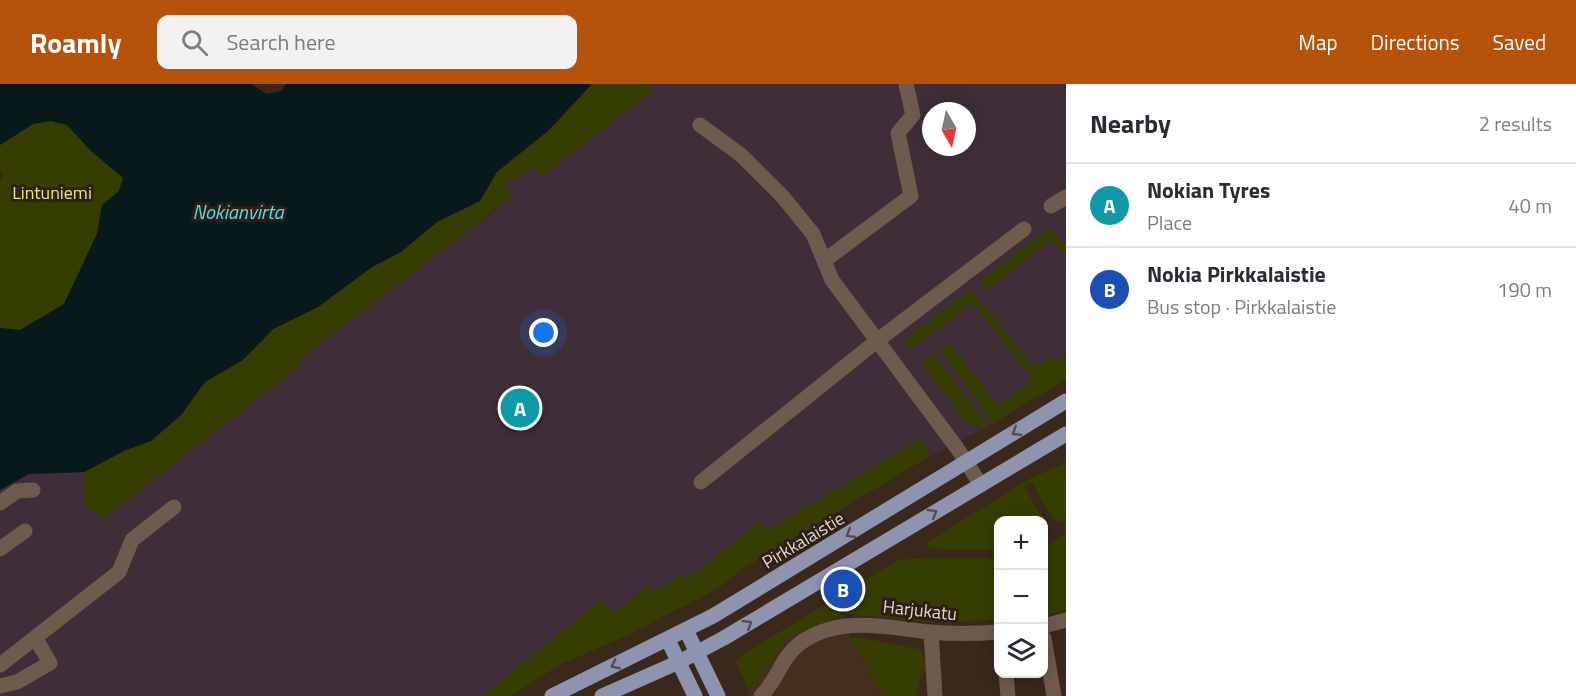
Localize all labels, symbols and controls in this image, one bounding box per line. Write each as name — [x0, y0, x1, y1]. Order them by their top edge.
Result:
search box — [157, 15, 577, 69]
text: Roamly — [30, 21, 121, 64]
text: Search here — [226, 25, 336, 59]
icon: search — [178, 26, 211, 59]
text: Map — [1298, 26, 1338, 58]
text: Directions — [1371, 26, 1460, 58]
text: Saved — [1493, 26, 1546, 58]
north arrow — [922, 102, 976, 156]
text: Nearby — [1090, 104, 1171, 143]
text: 2 results — [1479, 108, 1552, 139]
text: Nokian Tyres — [1147, 173, 1270, 207]
park label: Lintuniemi — [12, 179, 92, 206]
text: A — [1103, 190, 1116, 221]
text: 40 m — [1508, 190, 1552, 221]
water label: Nokianvirta — [192, 196, 285, 227]
text: Place — [1147, 207, 1192, 238]
text: Nokia Pirkkalaistie — [1147, 257, 1326, 291]
text: B — [1103, 274, 1116, 305]
text: 190 m — [1497, 274, 1552, 305]
text: Bus stop · Pirkkalaistie — [1147, 291, 1336, 322]
your location — [529, 318, 558, 347]
pin: A — [500, 386, 540, 430]
one-way arrow — [1012, 425, 1023, 436]
street label: Pirkkalaistie — [757, 505, 849, 575]
one-way arrow — [927, 508, 937, 520]
map controls — [994, 516, 1048, 678]
button: + — [994, 516, 1048, 570]
one-way arrow — [846, 527, 856, 539]
pin: B — [824, 566, 862, 612]
button: − — [994, 570, 1048, 624]
street label: Harjukatu — [882, 593, 958, 627]
one-way arrow — [742, 619, 752, 631]
button: layers — [994, 624, 1048, 678]
one-way arrow — [611, 658, 621, 669]

